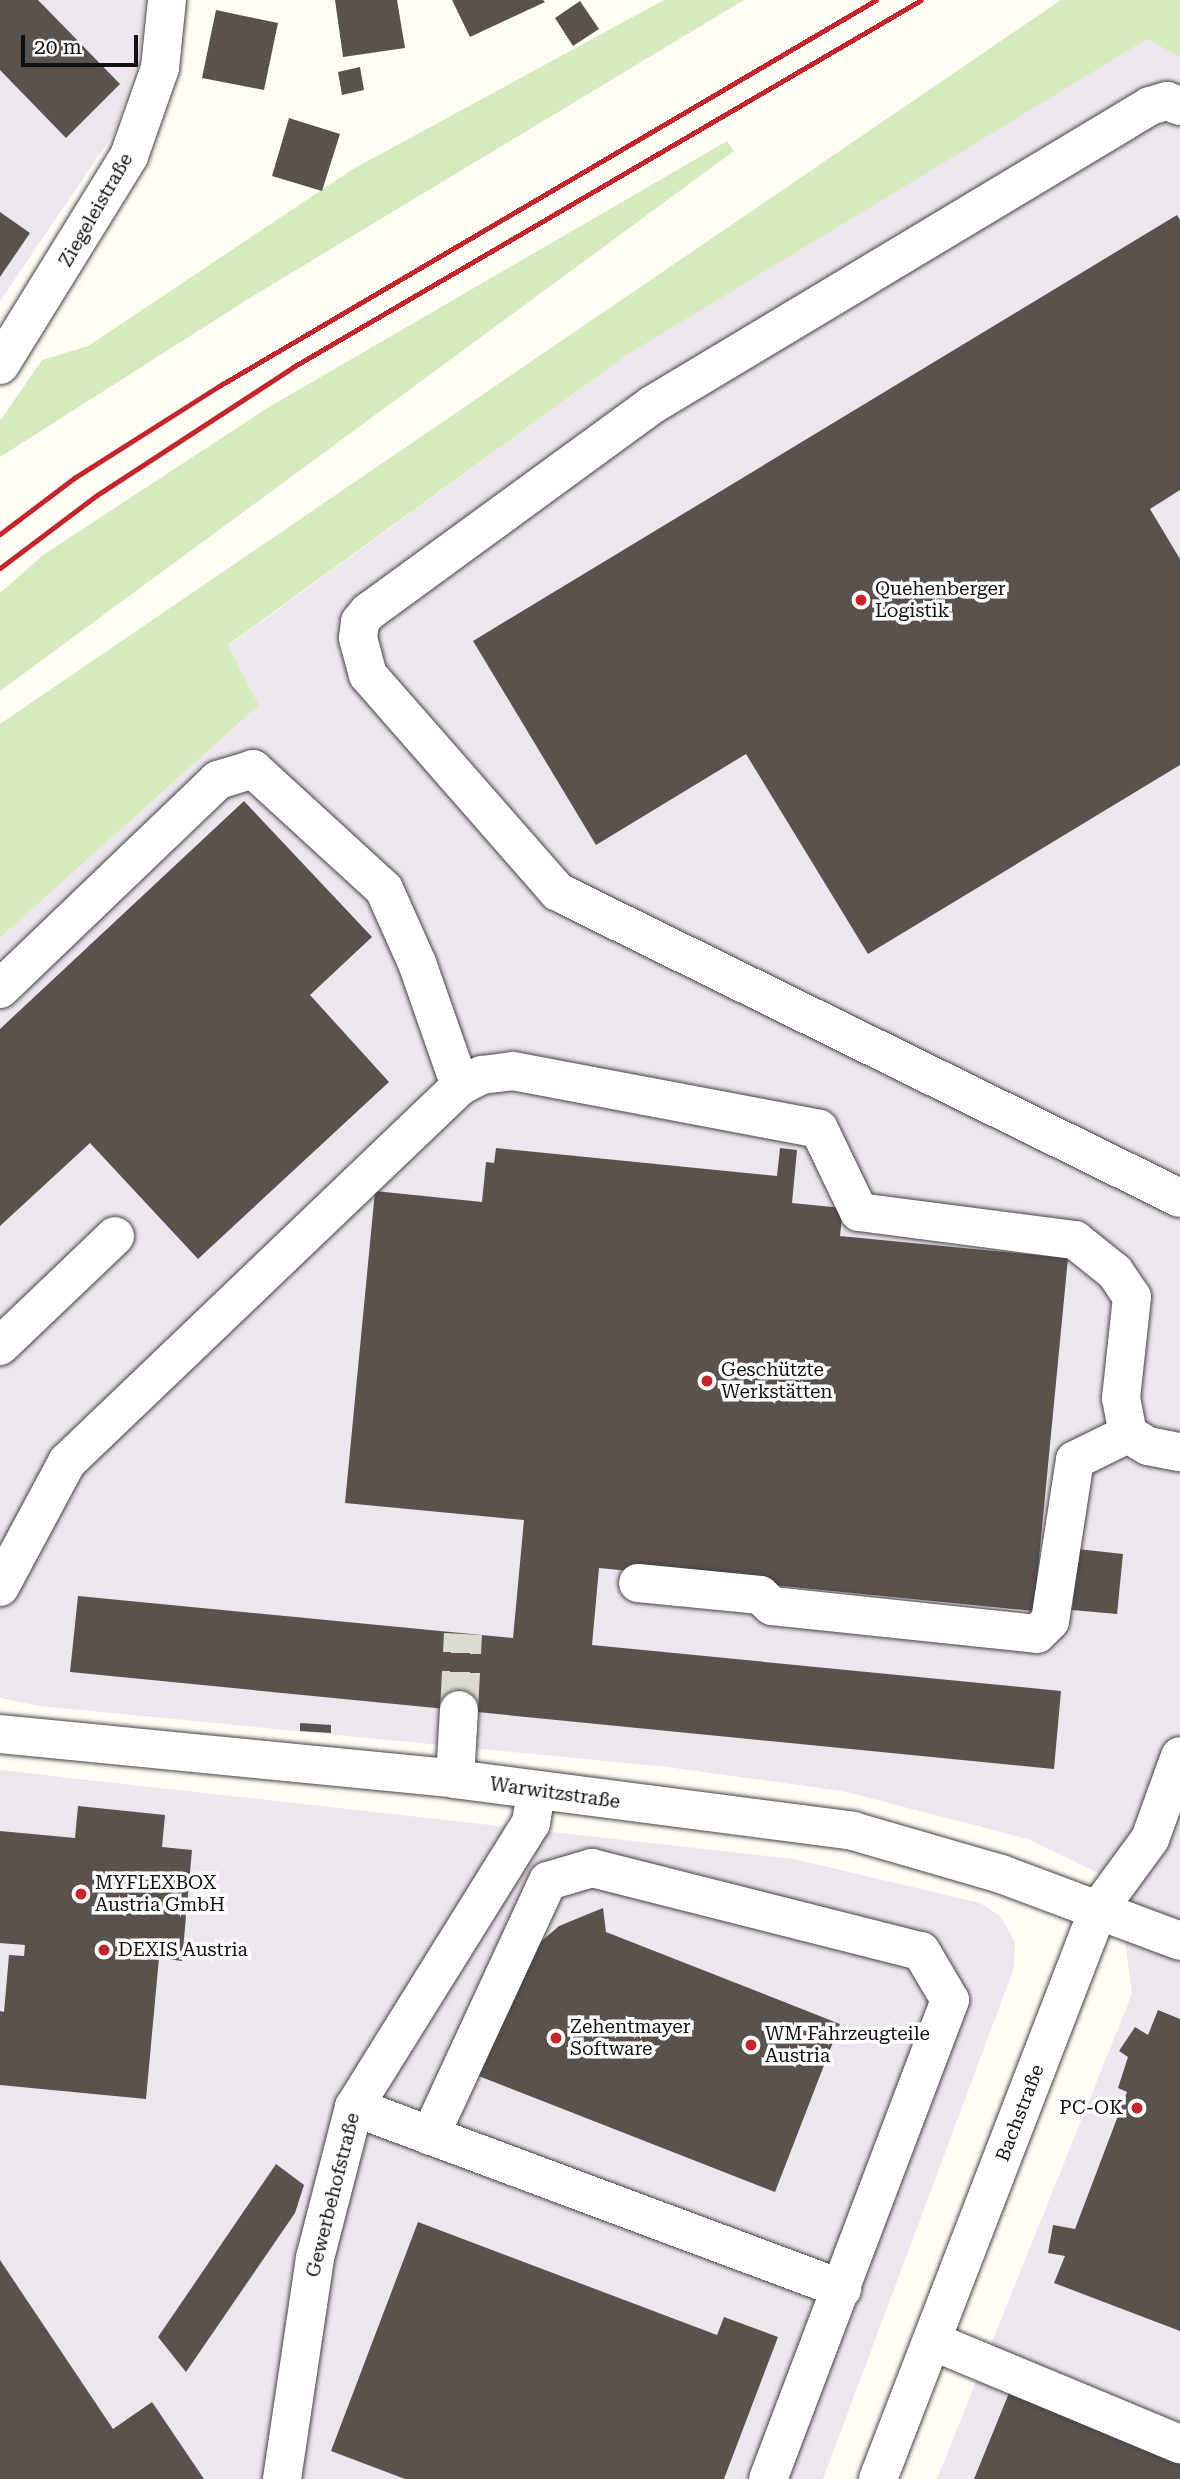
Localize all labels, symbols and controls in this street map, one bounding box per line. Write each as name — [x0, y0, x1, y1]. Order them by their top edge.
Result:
scale bar — [24, 21, 142, 65]
text: 20 m — [34, 35, 82, 59]
street label: Ziegeleistraße — [54, 149, 138, 271]
place label: Quehenberger Logistik — [875, 578, 1006, 622]
marker: Quehenberger Logistik — [853, 592, 869, 608]
place label: Geschützte Werkstätten — [721, 1359, 833, 1403]
marker: Geschützte Werkstätten — [699, 1373, 715, 1389]
street label: Warwitzstraße — [488, 1773, 622, 1813]
place label: MYFLEXBOX Austria GmbH — [95, 1872, 225, 1916]
marker: MYFLEXBOX Austria GmbH — [73, 1886, 89, 1902]
place label: DEXIS Austria — [118, 1939, 248, 1961]
marker: DEXIS Austria — [96, 1942, 112, 1958]
place label: Zehentmayer Software — [570, 2016, 691, 2060]
place label: WM Fahrzeugteile Austria — [765, 2023, 930, 2067]
marker: Zehentmayer Software — [548, 2030, 564, 2046]
marker: WM Fahrzeugteile Austria — [743, 2037, 759, 2053]
street label: Bachstraße — [991, 2061, 1049, 2165]
place label: PC-OK — [1059, 2097, 1123, 2119]
marker: PC-OK — [1129, 2100, 1145, 2116]
street label: Gewerbehofstraße — [302, 2110, 364, 2280]

